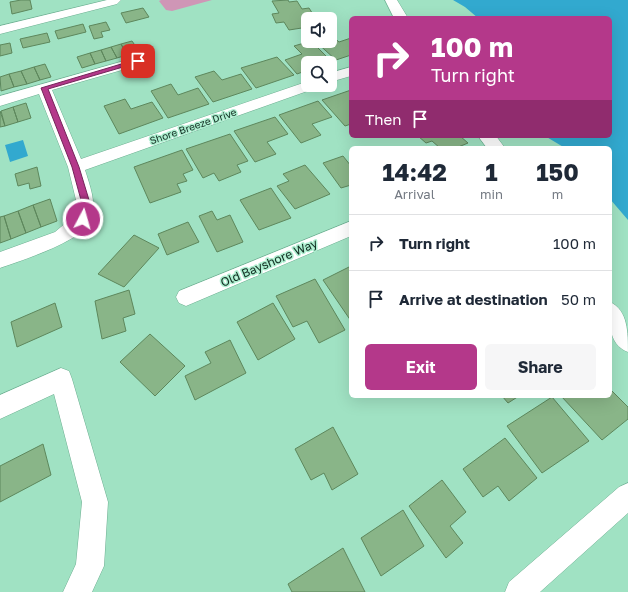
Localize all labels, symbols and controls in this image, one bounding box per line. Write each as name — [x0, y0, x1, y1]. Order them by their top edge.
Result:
map controls — [301, 12, 337, 92]
button: sound — [301, 12, 337, 48]
text: 100 m — [431, 30, 513, 63]
icon: right — [365, 32, 417, 84]
pin — [121, 44, 155, 78]
icon: arrive — [127, 50, 149, 72]
button: search — [301, 56, 337, 92]
text: Turn right — [431, 64, 515, 86]
street label: Shore Breeze Drive — [148, 105, 238, 146]
icon: arrive — [409, 108, 431, 130]
text: Then — [365, 110, 401, 128]
text: 14:42 — [382, 157, 447, 186]
text: 1 — [485, 157, 498, 186]
text: 150 — [536, 157, 579, 186]
text: Arrival — [394, 186, 435, 202]
text: min — [480, 186, 503, 202]
text: m — [552, 186, 563, 202]
position arrow — [62, 198, 104, 240]
icon: right — [365, 232, 387, 254]
text: Turn right — [399, 234, 470, 252]
text: 100 m — [553, 234, 596, 252]
street label: Old Bayshore Way — [218, 235, 320, 290]
icon: arrive — [365, 288, 387, 310]
text: Arrive at destination — [399, 290, 548, 308]
text: 50 m — [561, 290, 596, 308]
button: Exit — [365, 344, 477, 390]
button: Share — [485, 344, 596, 390]

